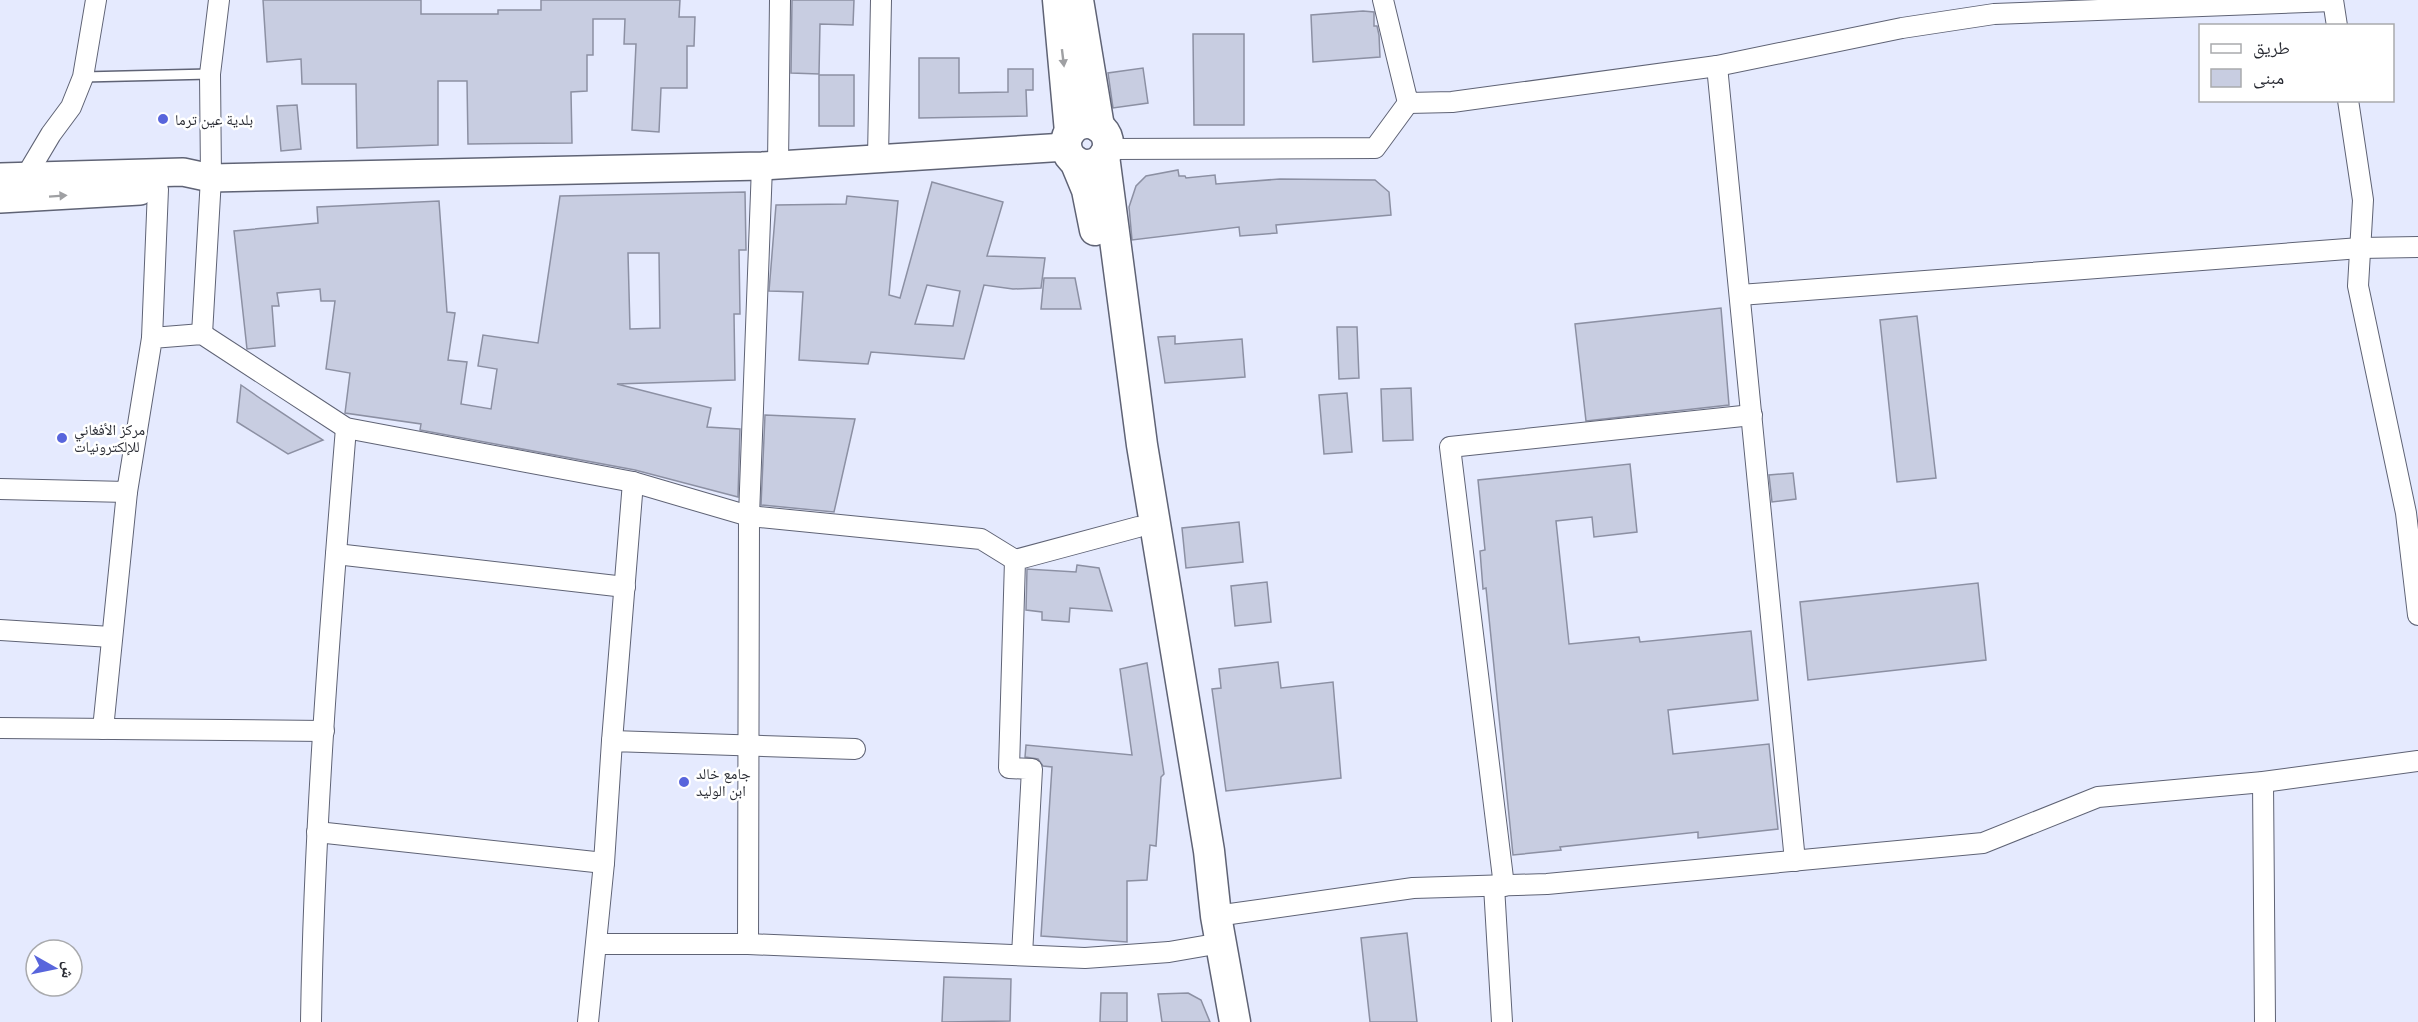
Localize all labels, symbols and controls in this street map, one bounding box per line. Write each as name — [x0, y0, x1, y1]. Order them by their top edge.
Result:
legend — [2199, 24, 2394, 102]
text: طريق — [2253, 36, 2290, 59]
one-way arrow — [1059, 49, 1068, 68]
text: مبنى — [2253, 66, 2284, 89]
place label: بلدية عين ترما — [175, 110, 253, 130]
marker: بلدية عين ترما — [156, 112, 170, 126]
one-way arrow — [49, 191, 68, 201]
place label: مركز الأفغاني للإلكترونيات — [74, 420, 145, 456]
marker: مركز الأفغاني للإلكترونيات — [55, 431, 69, 445]
place label: جامع خالد ابن الوليد — [696, 764, 751, 801]
marker: جامع خالد ابن الوليد — [677, 775, 691, 789]
north arrow — [24, 938, 84, 998]
text: ش — [58, 960, 80, 980]

